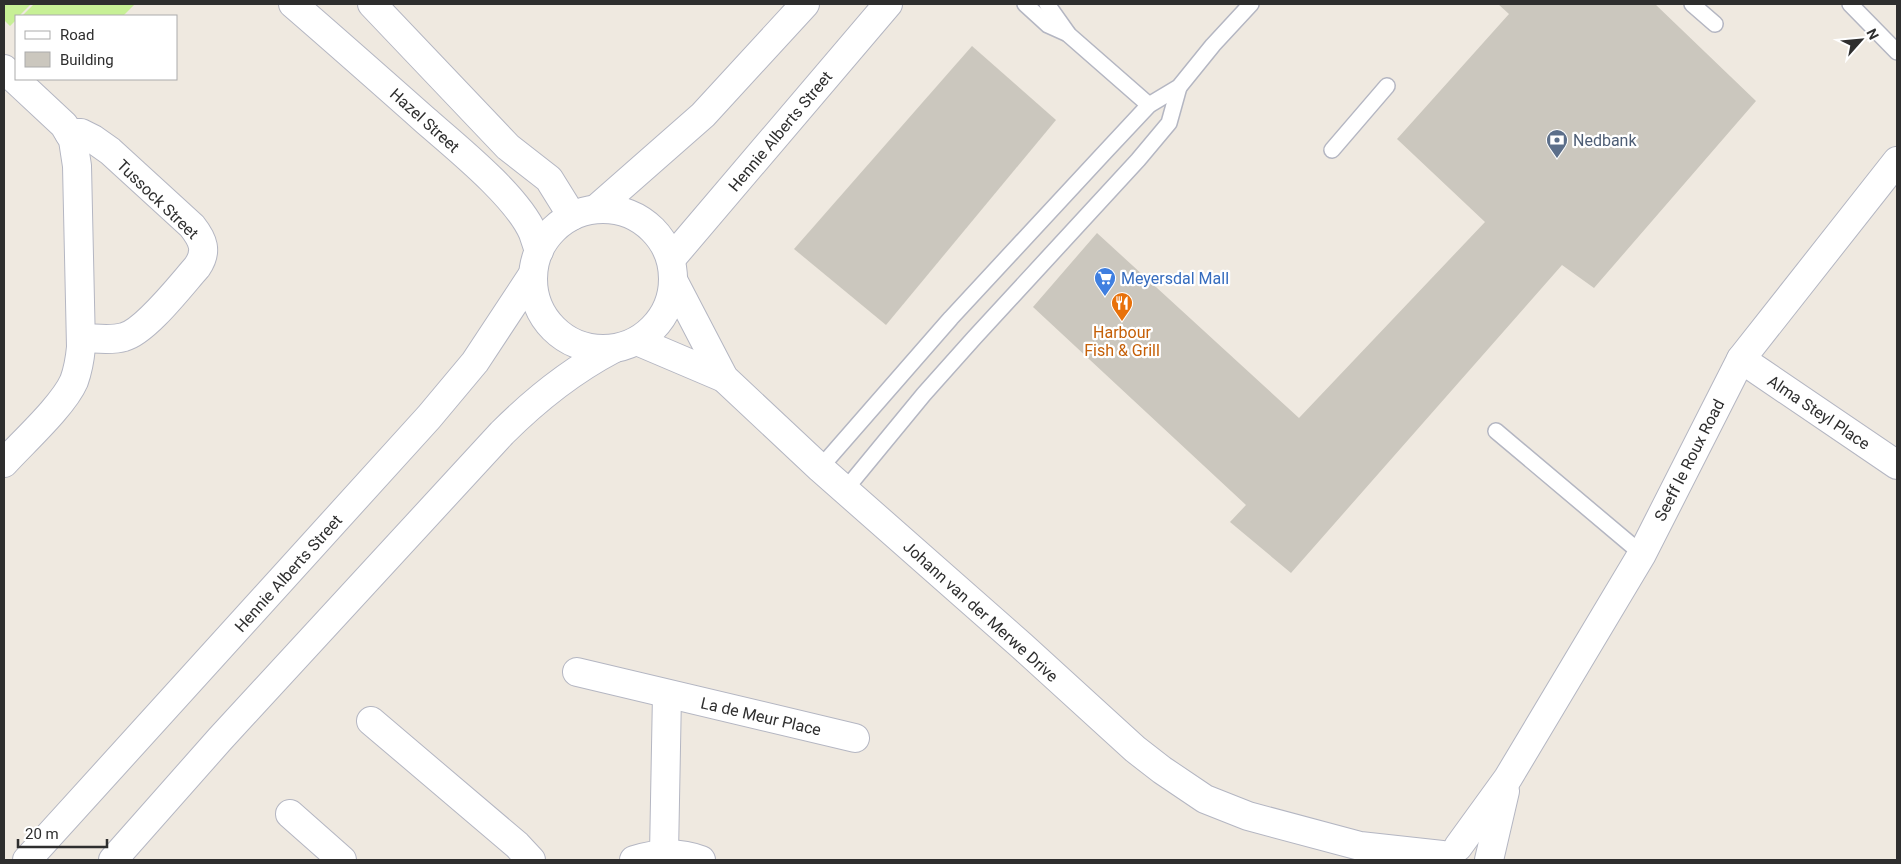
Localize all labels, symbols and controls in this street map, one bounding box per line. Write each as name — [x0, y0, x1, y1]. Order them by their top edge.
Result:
legend — [15, 15, 178, 80]
north arrow — [1836, 15, 1886, 65]
text: Road — [60, 26, 94, 44]
text: N — [1863, 26, 1882, 42]
text: Building — [60, 51, 114, 69]
street label: Hennie Alberts Street — [725, 67, 836, 195]
street label: Hazel Street — [386, 84, 463, 156]
bank icon: Nedbank — [1545, 128, 1569, 159]
place label: Nedbank — [1573, 131, 1637, 150]
street label: Tussock Street — [113, 156, 202, 243]
supermarket icon: Meyersdal Mall — [1093, 266, 1117, 297]
place label: Meyersdal Mall — [1121, 269, 1229, 288]
restaurant icon: Harbour Fish & Grill — [1110, 291, 1134, 322]
place label: Harbour Fish & Grill — [1084, 323, 1160, 360]
street label: Alma Steyl Place — [1764, 371, 1873, 454]
street label: Seeff le Roux Road — [1650, 396, 1728, 524]
street label: Hennie Alberts Street — [231, 511, 346, 636]
street label: Johann van der Merwe Drive — [899, 537, 1062, 686]
street label: La de Meur Place — [699, 693, 823, 740]
scale bar — [18, 816, 106, 848]
text: 20 m — [25, 825, 59, 843]

